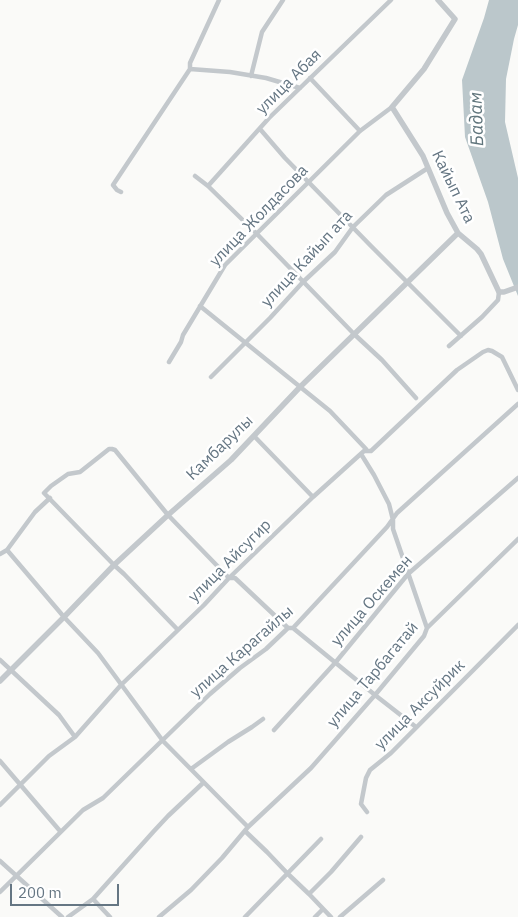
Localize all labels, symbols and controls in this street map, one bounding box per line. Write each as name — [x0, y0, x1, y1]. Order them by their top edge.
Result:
street label: улица Абая — [252, 45, 326, 119]
water label: Бадам — [465, 92, 489, 146]
street label: Кайып Ата — [427, 148, 479, 226]
street label: улица Жолдасова — [206, 161, 312, 271]
street label: улица Кайып ата — [257, 207, 357, 311]
street label: Камбарулы — [183, 411, 257, 485]
street label: улица Айсугир — [185, 516, 275, 606]
street label: улица Оскемен — [327, 552, 417, 650]
street label: улица Карагайлы — [187, 602, 297, 702]
street label: улица Тарбагатай — [323, 618, 423, 732]
street label: улица Аксуйрик — [371, 656, 469, 754]
scale bar — [12, 874, 121, 906]
text: 200 m — [18, 883, 62, 902]

